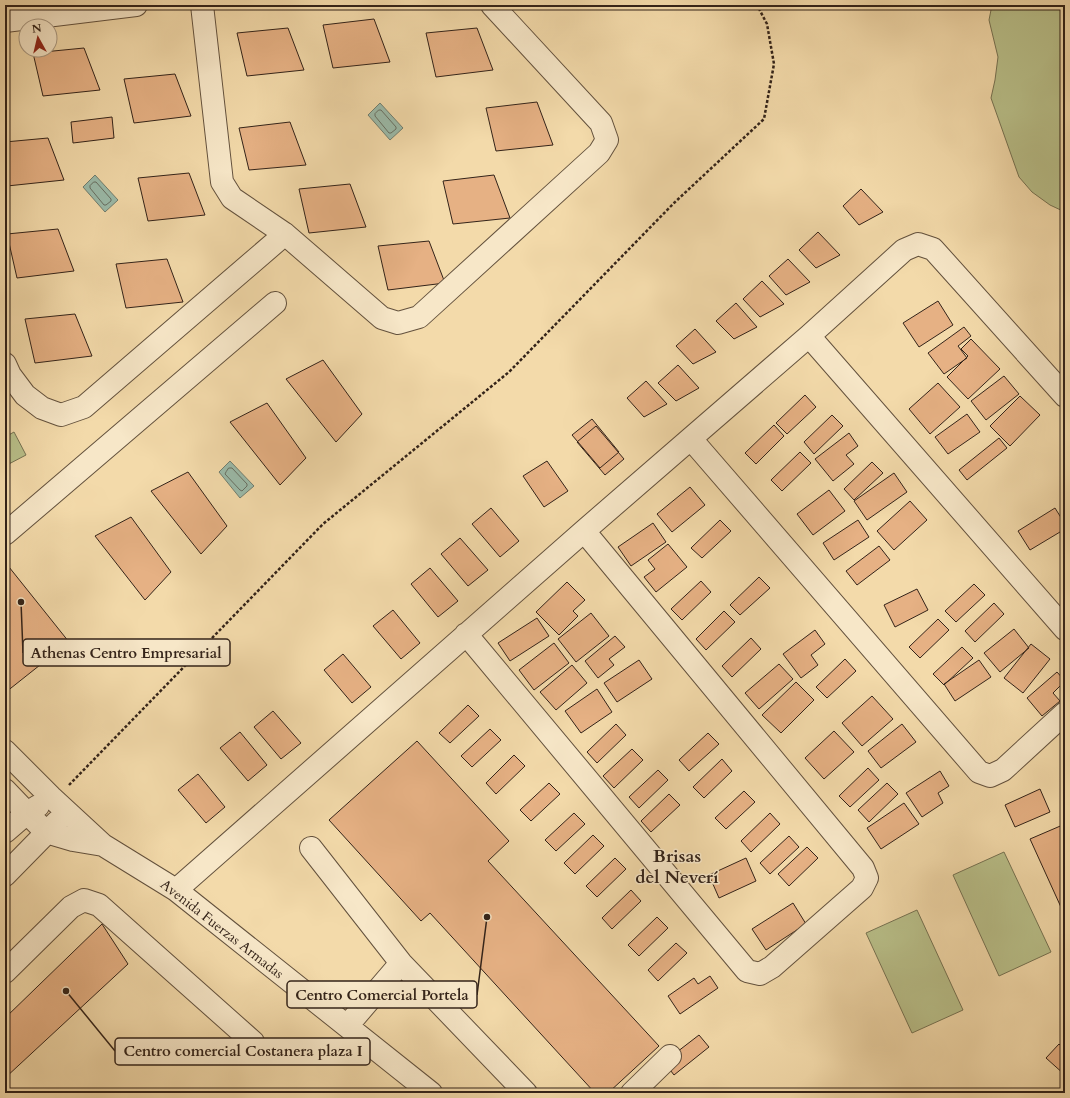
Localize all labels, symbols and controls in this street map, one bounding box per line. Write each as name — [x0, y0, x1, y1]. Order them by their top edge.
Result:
north arrow — [18, 18, 58, 58]
text: N — [31, 20, 43, 37]
callout: Athenas Centro Empresarial — [23, 639, 230, 666]
text: Athenas Centro Empresarial — [30, 643, 222, 663]
district label: Brisas del Neverí — [635, 844, 719, 890]
street label: Avenida Fuerzas Armadas — [156, 875, 288, 983]
callout: Centro Comercial Portela — [287, 981, 477, 1008]
text: Centro Comercial Portela — [295, 985, 469, 1005]
callout: Centro comercial Costanera plaza I — [115, 1038, 370, 1065]
text: Centro comercial Costanera plaza I — [123, 1041, 363, 1061]

